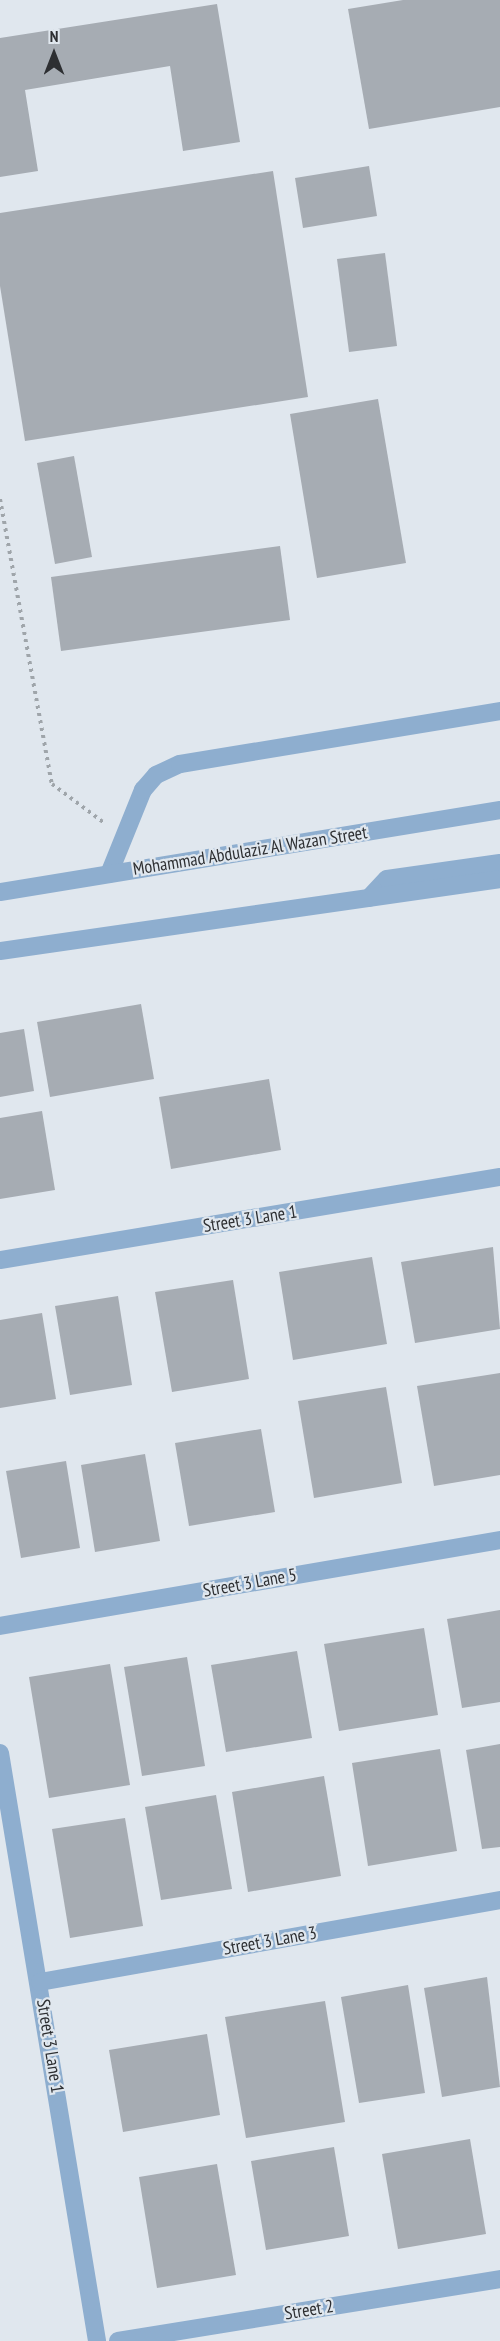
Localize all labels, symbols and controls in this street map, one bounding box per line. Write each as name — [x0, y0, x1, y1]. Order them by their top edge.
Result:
north arrow — [24, 24, 84, 84]
text: N — [50, 26, 58, 46]
street label: Mohammad Abdulaziz Al Wazan Street — [131, 822, 369, 880]
street label: Street 3 Lane 1 — [202, 1201, 298, 1237]
street label: Street 3 Lane 5 — [202, 1564, 298, 1602]
street label: Street 3 Lane 3 — [222, 1922, 318, 1960]
street label: Street 3 Lane 1 — [32, 1998, 68, 2094]
street label: Street 2 — [283, 2295, 335, 2325]

